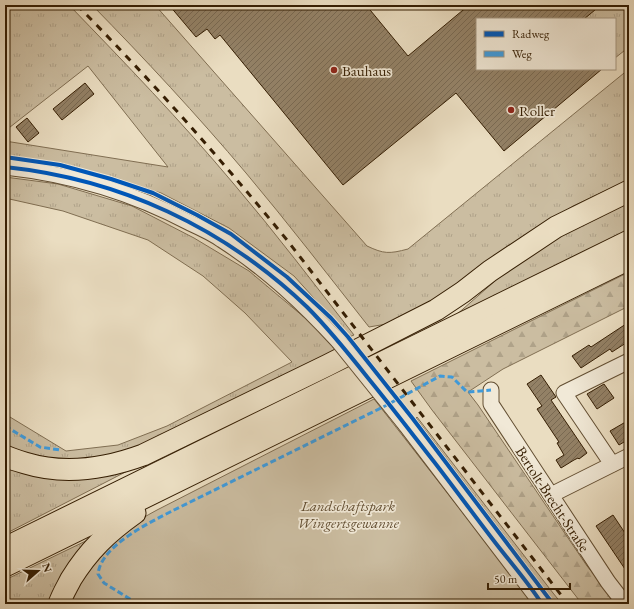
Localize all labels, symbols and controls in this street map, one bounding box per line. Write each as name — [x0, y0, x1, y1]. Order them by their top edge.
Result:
legend — [476, 18, 616, 70]
text: Radweg — [512, 26, 550, 42]
text: Weg — [512, 46, 532, 62]
place label: Bauhaus — [342, 61, 391, 80]
marker: Bauhaus — [329, 65, 339, 75]
place label: Roller — [519, 101, 555, 120]
marker: Roller — [506, 105, 516, 115]
street label: Bertolt-Brecht-Straße — [512, 443, 594, 556]
park label: Landschaftspark Wingertsgewanne — [297, 496, 400, 532]
north arrow — [18, 551, 58, 591]
text: N — [39, 561, 56, 574]
scale bar — [488, 565, 570, 591]
text: 50 m — [494, 571, 518, 587]

